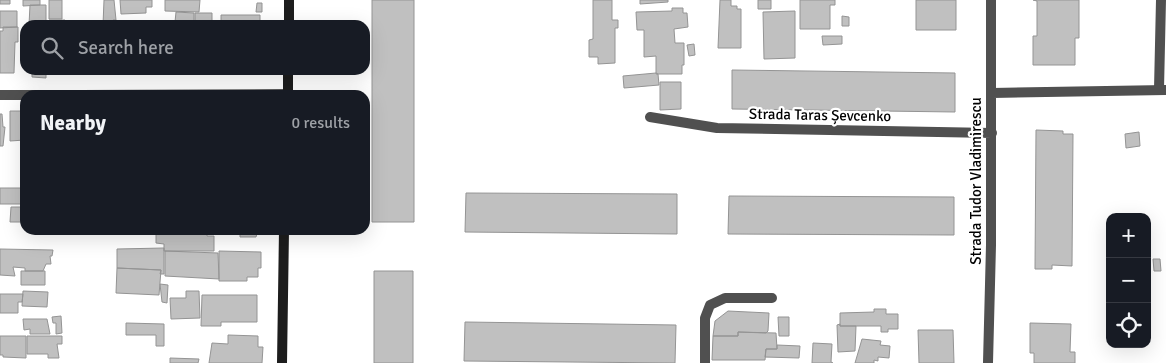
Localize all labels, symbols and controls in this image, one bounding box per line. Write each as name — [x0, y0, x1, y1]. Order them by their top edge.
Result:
search box — [20, 20, 370, 75]
icon: search — [38, 34, 66, 62]
text: Search here — [78, 36, 174, 60]
street label: Strada Tudor Vladimirescu — [967, 97, 985, 265]
street label: Strada Taras Șevcenko — [749, 105, 891, 125]
text: Nearby — [40, 110, 106, 136]
text: 0 results — [291, 113, 350, 133]
map controls — [1106, 213, 1151, 348]
button: + — [1106, 213, 1151, 258]
button: − — [1106, 258, 1151, 303]
button: locate — [1106, 303, 1151, 348]

